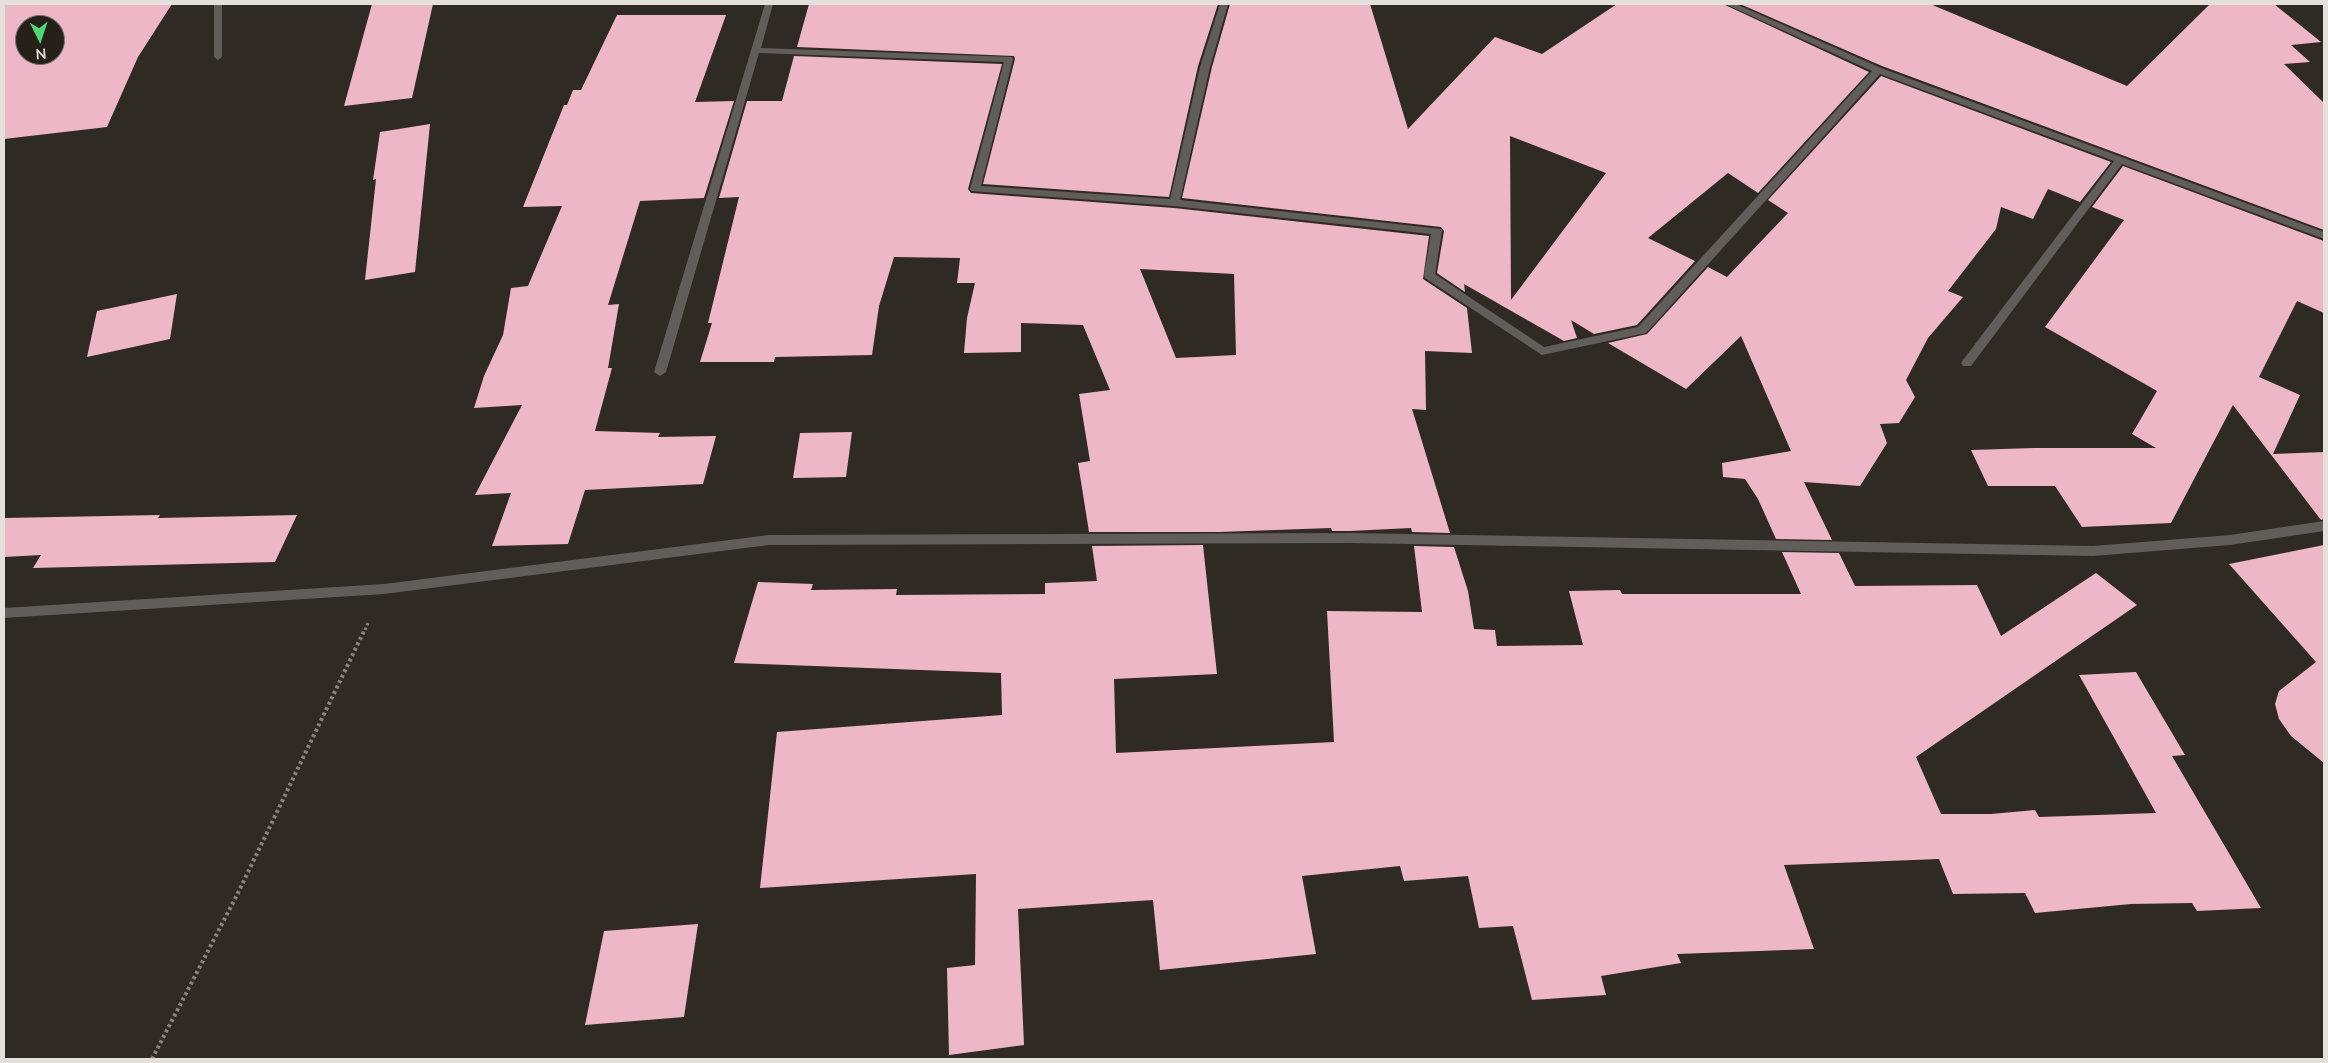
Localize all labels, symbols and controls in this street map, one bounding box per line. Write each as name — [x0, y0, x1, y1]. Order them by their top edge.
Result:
north arrow — [15, 15, 65, 65]
text: N — [35, 46, 47, 63]

